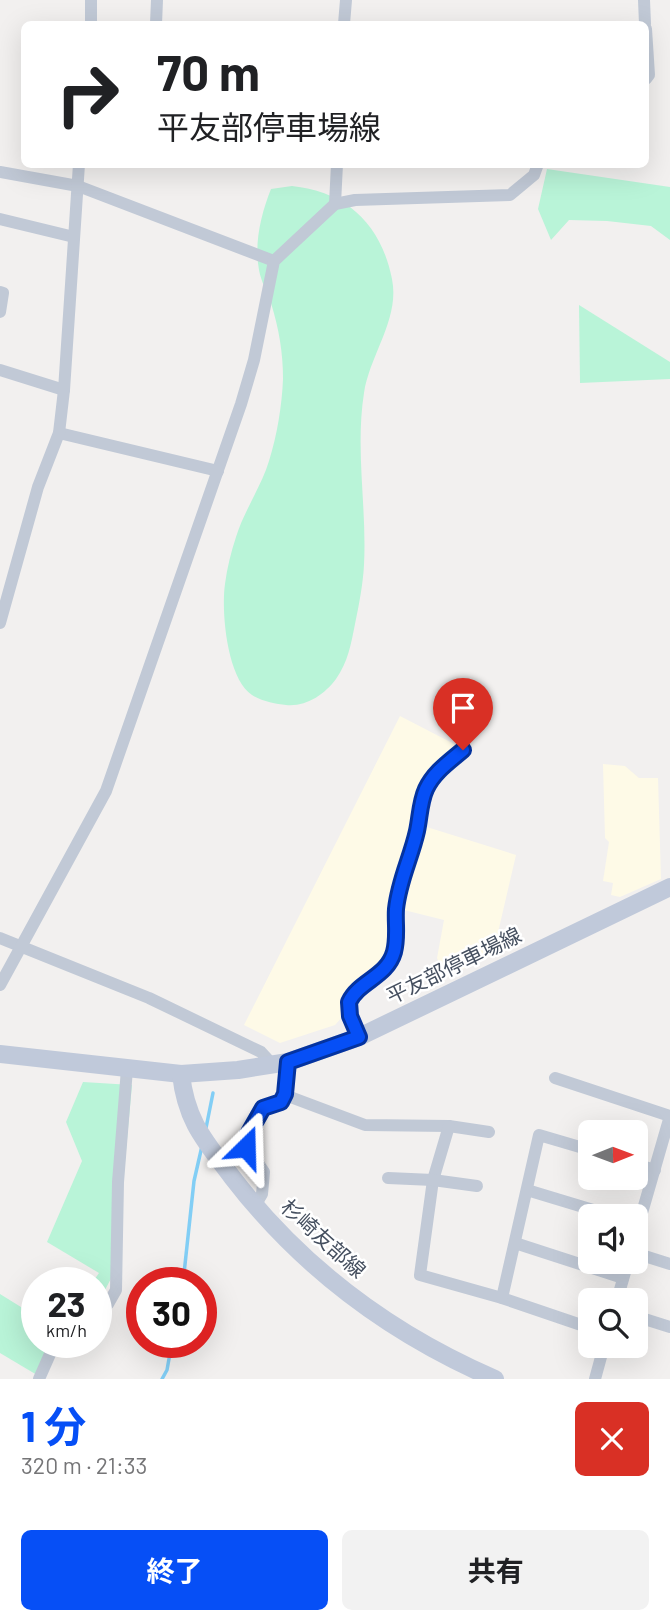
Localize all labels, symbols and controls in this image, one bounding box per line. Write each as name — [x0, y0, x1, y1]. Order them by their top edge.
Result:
text: 70 m — [157, 42, 260, 101]
icon: right — [42, 49, 133, 140]
text: 平友部停車場線 — [157, 107, 381, 145]
pin — [433, 678, 493, 750]
icon: arrive — [444, 689, 482, 727]
street label: 平友部停車場線 — [382, 921, 525, 1008]
position arrow — [209, 1110, 283, 1184]
north arrow — [578, 1120, 648, 1190]
map controls — [578, 1120, 648, 1358]
street label: 杉崎友部線 — [277, 1193, 371, 1282]
button: sound — [578, 1204, 648, 1274]
speed limit sign: 30 — [126, 1267, 217, 1358]
text: 23 — [47, 1282, 86, 1324]
button: search — [578, 1288, 648, 1358]
text: km/h — [46, 1319, 87, 1341]
text: 1 分 — [21, 1400, 86, 1450]
button: close — [575, 1402, 649, 1476]
text: 320 m · 21:33 — [21, 1451, 147, 1479]
button: 終了 — [21, 1530, 328, 1610]
button: 共有 — [342, 1530, 649, 1610]

